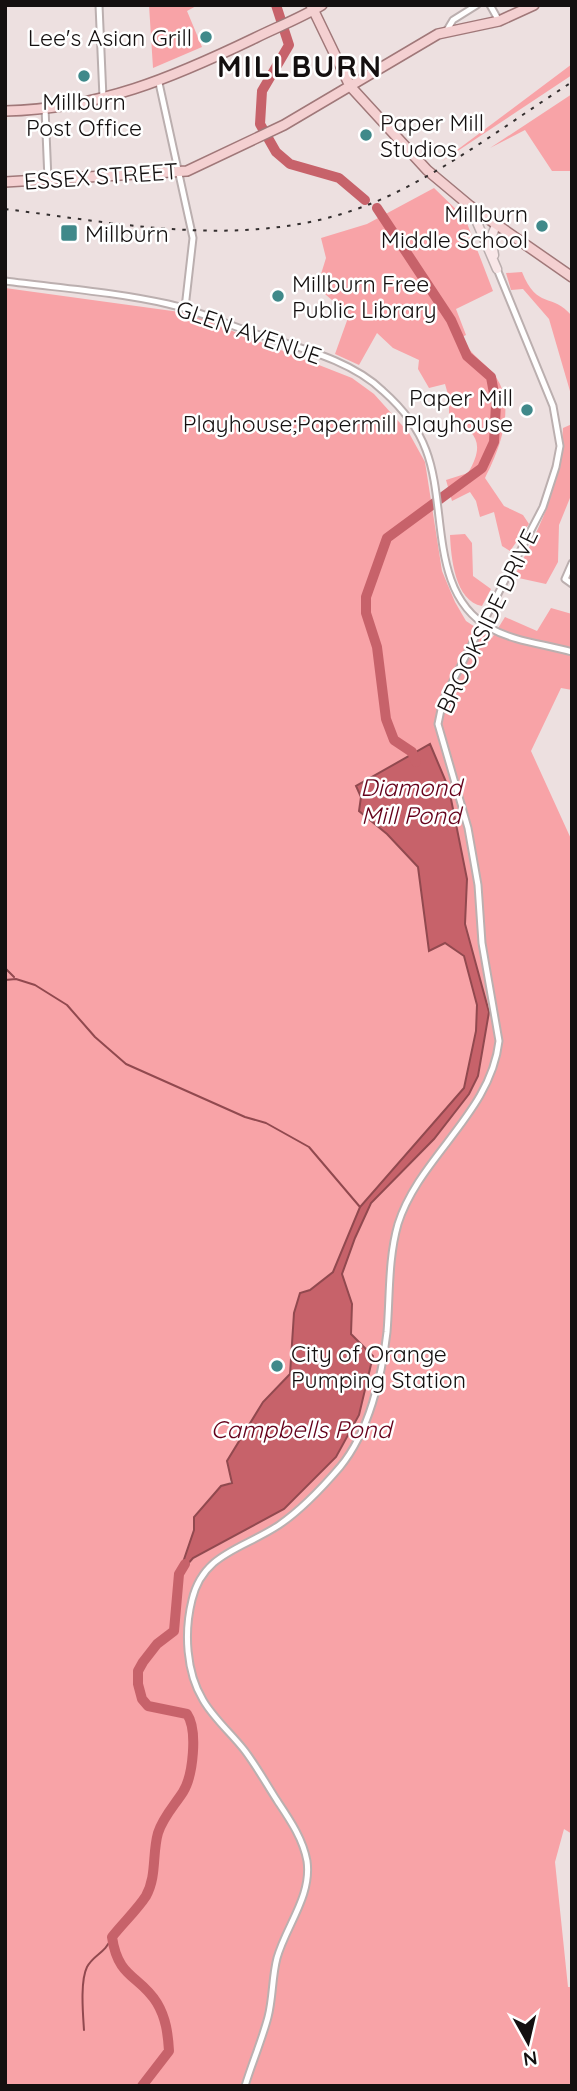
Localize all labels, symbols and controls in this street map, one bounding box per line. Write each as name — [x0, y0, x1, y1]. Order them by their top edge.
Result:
place label: Lee's Asian Grill — [28, 23, 192, 52]
marker: Lee's Asian Grill — [198, 29, 214, 45]
district label: MILLBURN — [217, 47, 383, 85]
marker: Millburn Post Office — [76, 68, 92, 84]
place label: Millburn Post Office — [26, 87, 142, 142]
place label: Paper Mill Studios — [380, 108, 484, 163]
marker: Paper Mill Studios — [358, 127, 374, 143]
street label: ESSEX STREET — [23, 156, 179, 196]
place label: Millburn Middle School — [381, 199, 528, 254]
marker: Millburn Middle School — [534, 218, 550, 234]
place label: Millburn — [85, 219, 169, 248]
marker: Millburn — [59, 223, 79, 243]
place label: Millburn Free Public Library — [292, 269, 437, 324]
marker: Millburn Free Public Library — [270, 288, 286, 304]
street label: GLEN AVENUE — [173, 294, 325, 370]
place label: Paper Mill Playhouse;Papermill Playhouse — [183, 383, 513, 438]
marker: Paper Mill Playhouse;Papermill Playhouse — [519, 402, 535, 418]
street label: BROOKSIDE DRIVE — [430, 524, 544, 718]
water label: Diamond Mill Pond — [360, 772, 465, 830]
place label: City of Orange Pumping Station — [291, 1339, 466, 1394]
marker: City of Orange Pumping Station — [269, 1358, 285, 1374]
water label: Campbells Pond — [211, 1414, 395, 1444]
north arrow — [493, 2007, 563, 2077]
text: N — [522, 2046, 539, 2072]

